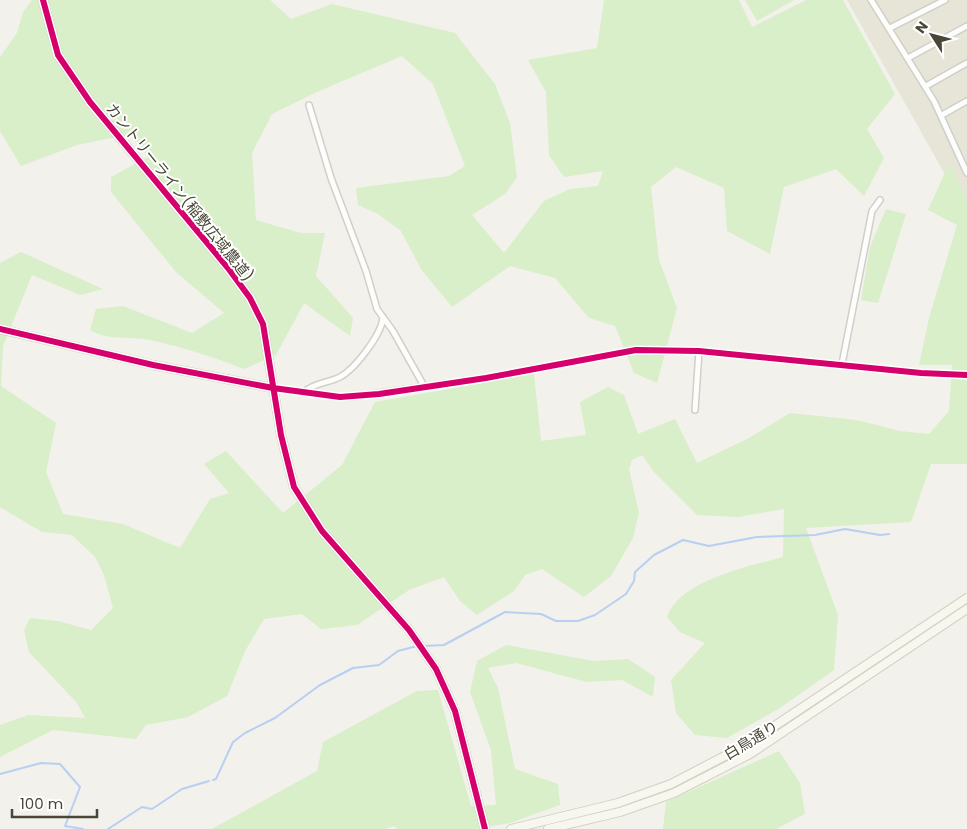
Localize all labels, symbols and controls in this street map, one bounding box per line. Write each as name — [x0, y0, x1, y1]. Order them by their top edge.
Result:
north arrow — [907, 10, 957, 60]
text: N — [910, 17, 933, 37]
street label: カントリーライン(稲敷広域農道) — [101, 98, 259, 286]
street label: 白鳥通り — [720, 716, 782, 764]
scale bar — [12, 786, 98, 818]
text: 100 m — [20, 793, 63, 814]

